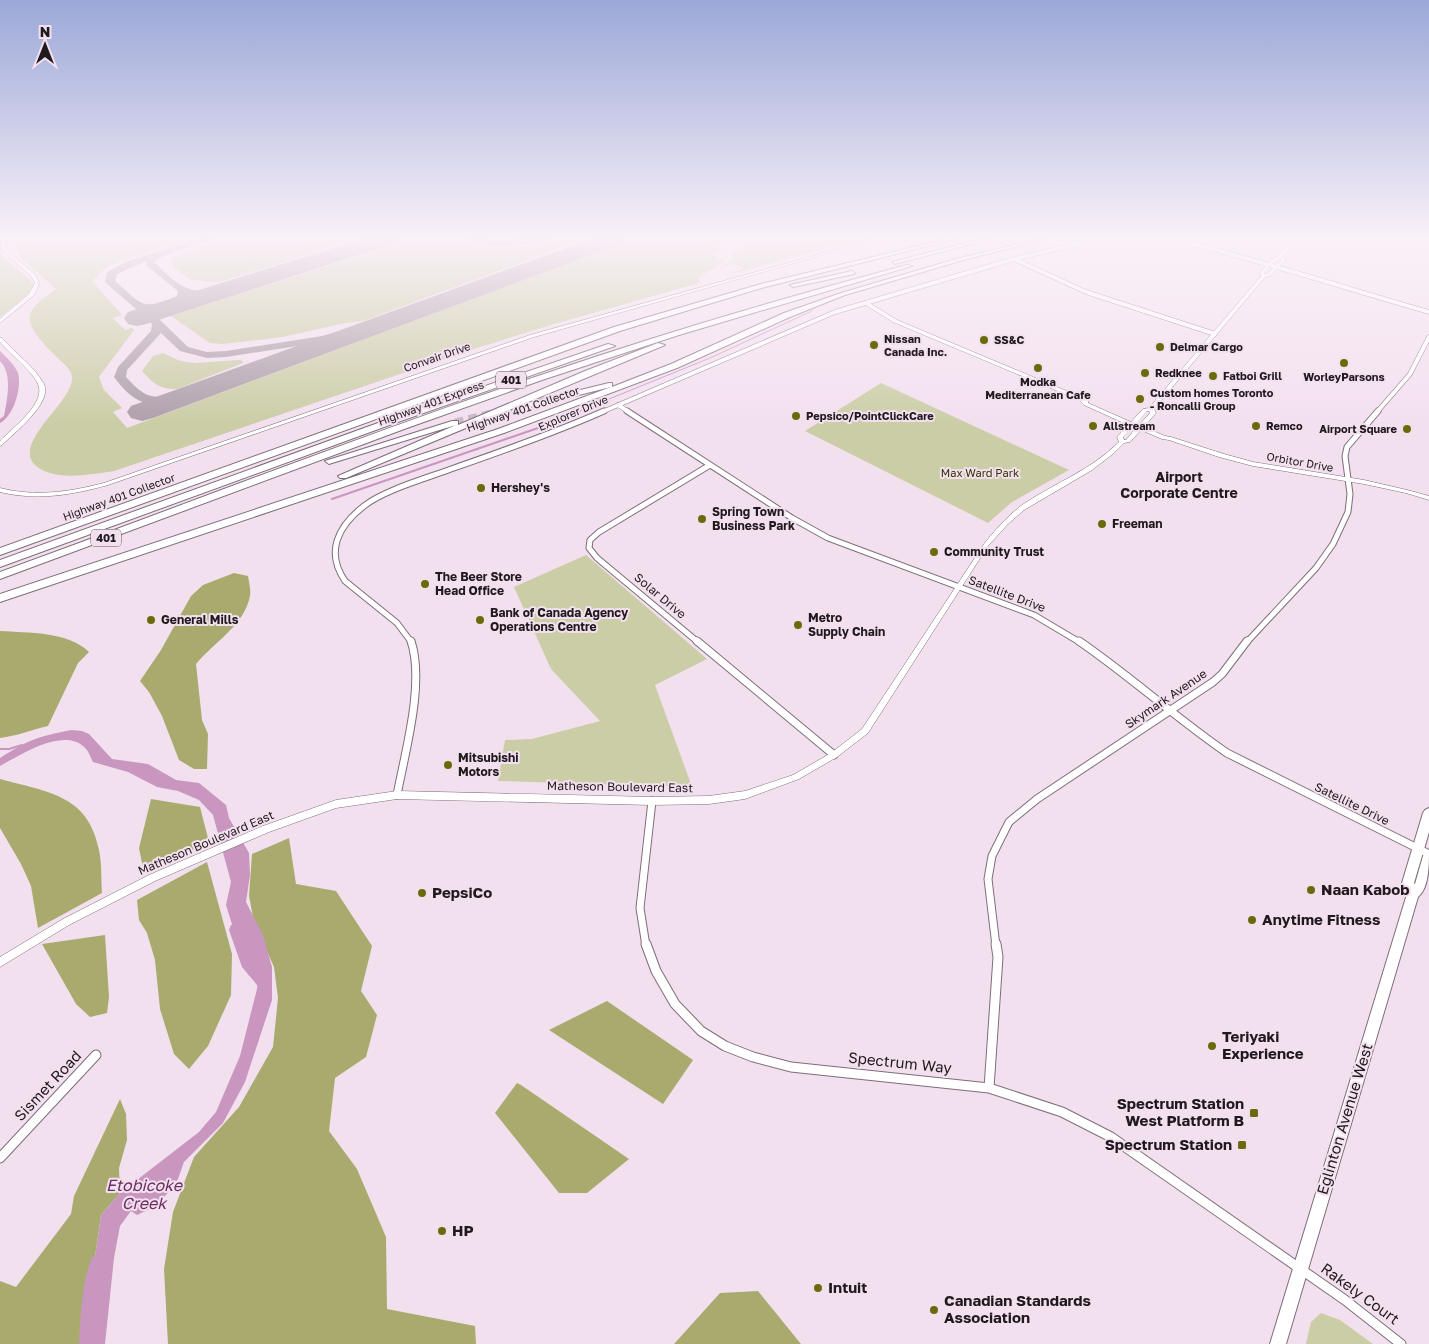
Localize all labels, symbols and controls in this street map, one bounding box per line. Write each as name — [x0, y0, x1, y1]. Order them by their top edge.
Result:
north arrow — [20, 20, 70, 70]
text: N — [40, 23, 50, 40]
place label: Nissan Canada Inc. — [884, 332, 947, 358]
place label: SS&C — [994, 333, 1025, 346]
marker: SS&C — [978, 334, 990, 346]
street label: Convair Drive — [402, 339, 472, 374]
marker: Nissan Canada Inc. — [868, 339, 880, 351]
place label: Delmar Cargo — [1170, 340, 1243, 353]
marker: Delmar Cargo — [1154, 341, 1166, 353]
marker: WorleyParsons — [1338, 357, 1350, 369]
marker: Modka Mediterranean Cafe — [1032, 362, 1044, 374]
place label: Redknee — [1155, 366, 1202, 379]
marker: Redknee — [1139, 367, 1151, 379]
place label: Fatboi Grill — [1223, 369, 1282, 382]
marker: Fatboi Grill — [1207, 370, 1219, 382]
place label: WorleyParsons — [1303, 370, 1385, 383]
road number: 401 — [496, 372, 526, 388]
place label: Modka Mediterranean Cafe — [985, 375, 1091, 401]
street label: Highway 401 Express — [376, 377, 486, 428]
street label: Highway 401 Collector — [465, 383, 582, 434]
place label: Custom homes Toronto - Roncalli Group — [1150, 386, 1274, 412]
street label: Explorer Drive — [536, 392, 610, 433]
marker: Custom homes Toronto - Roncalli Group — [1134, 393, 1146, 405]
place label: Pepsico/PointClickCare — [806, 409, 934, 422]
marker: Pepsico/PointClickCare — [790, 410, 802, 422]
place label: Allstream — [1103, 419, 1156, 432]
place label: Remco — [1266, 419, 1303, 432]
marker: Allstream — [1087, 420, 1099, 432]
marker: Remco — [1250, 420, 1262, 432]
place label: Airport Square — [1319, 422, 1397, 435]
marker: Airport Square — [1401, 423, 1413, 435]
street label: Orbitor Drive — [1266, 449, 1334, 474]
park label: Max Ward Park — [941, 466, 1019, 479]
district label: Airport Corporate Centre — [1120, 468, 1238, 501]
street label: Highway 401 Collector — [61, 470, 177, 523]
place label: Hershey's — [491, 480, 550, 495]
marker: Hershey's — [475, 482, 487, 494]
place label: Spring Town Business Park — [712, 504, 795, 533]
marker: Spring Town Business Park — [696, 513, 708, 525]
place label: Freeman — [1112, 516, 1163, 531]
marker: Freeman — [1096, 518, 1108, 530]
road number: 401 — [91, 530, 121, 546]
place label: Community Trust — [944, 544, 1044, 559]
marker: Community Trust — [928, 546, 940, 558]
place label: The Beer Store Head Office — [435, 569, 522, 598]
street label: Solar Drive — [631, 570, 689, 622]
street label: Satellite Drive — [966, 572, 1048, 615]
marker: The Beer Store Head Office — [419, 578, 431, 590]
place label: Bank of Canada Agency Operations Centre — [490, 605, 629, 634]
place label: Metro Supply Chain — [808, 610, 885, 639]
place label: General Mills — [161, 612, 239, 627]
marker: General Mills — [145, 614, 157, 626]
marker: Bank of Canada Agency Operations Centre — [474, 614, 486, 626]
marker: Metro Supply Chain — [792, 619, 804, 631]
street label: Skymark Avenue — [1122, 666, 1210, 732]
place label: Mitsubishi Motors — [458, 750, 519, 779]
marker: Mitsubishi Motors — [442, 759, 454, 771]
street label: Matheson Boulevard East — [547, 778, 693, 795]
street label: Satellite Drive — [1312, 779, 1392, 828]
street label: Matheson Boulevard East — [136, 807, 276, 878]
place label: Naan Kabob — [1321, 880, 1410, 898]
place label: PepsiCo — [432, 883, 492, 901]
marker: Naan Kabob — [1305, 884, 1317, 896]
marker: PepsiCo — [416, 887, 428, 899]
place label: Anytime Fitness — [1262, 910, 1380, 928]
marker: Anytime Fitness — [1246, 914, 1258, 926]
place label: Teriyaki Experience — [1222, 1027, 1304, 1062]
marker: Teriyaki Experience — [1206, 1040, 1218, 1052]
street label: Eglinton Avenue West — [1312, 1041, 1376, 1197]
street label: Sismet Road — [10, 1046, 85, 1124]
street label: Spectrum Way — [847, 1048, 953, 1076]
place label: Spectrum Station West Platform B — [1117, 1094, 1244, 1129]
marker: Spectrum Station West Platform B — [1248, 1107, 1260, 1119]
place label: Spectrum Station — [1105, 1135, 1232, 1153]
marker: Spectrum Station — [1236, 1139, 1248, 1151]
water label: Etobicoke Creek — [106, 1175, 184, 1213]
place label: HP — [452, 1221, 473, 1239]
marker: HP — [436, 1225, 448, 1237]
street label: Rakely Court — [1318, 1259, 1403, 1328]
place label: Intuit — [828, 1278, 867, 1296]
marker: Intuit — [812, 1282, 824, 1294]
place label: Canadian Standards Association — [944, 1291, 1091, 1326]
marker: Canadian Standards Association — [928, 1304, 940, 1316]

